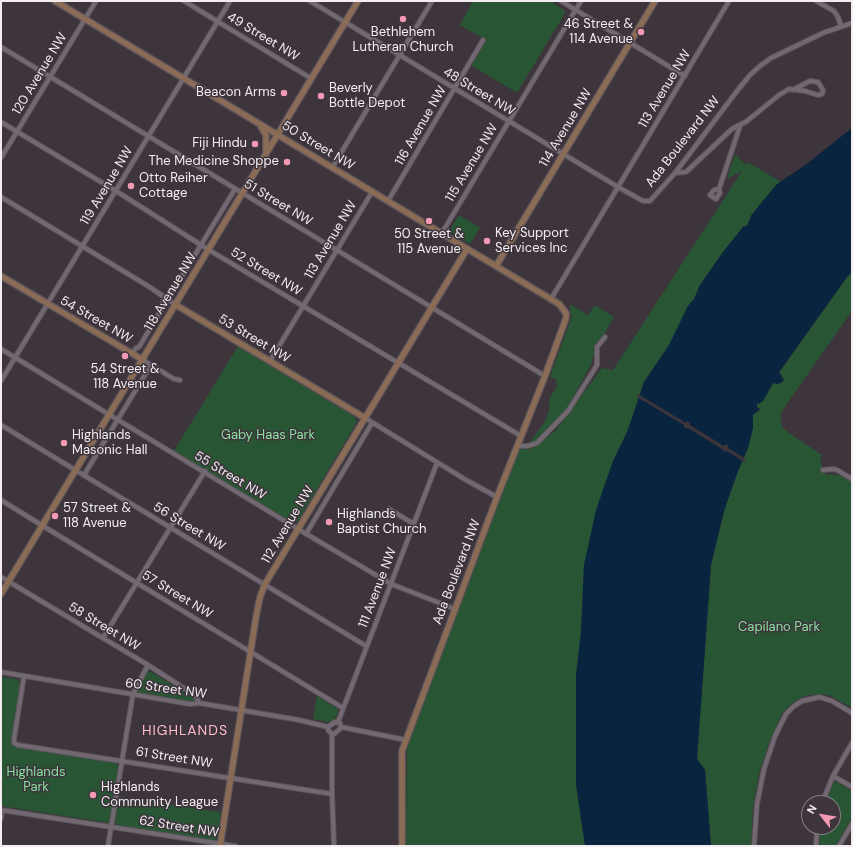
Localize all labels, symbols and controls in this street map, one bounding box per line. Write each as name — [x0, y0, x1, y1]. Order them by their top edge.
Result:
street label: 49 Street NW — [224, 9, 302, 65]
marker: Bethlehem Lutheran Church — [398, 14, 408, 24]
place label: 46 Street & 114 Avenue — [564, 17, 633, 48]
place label: Bethlehem Lutheran Church — [353, 25, 453, 56]
marker: 46 Street & 114 Avenue — [636, 27, 646, 37]
street label: 120 Avenue NW — [9, 30, 71, 118]
street label: 113 Avenue NW — [636, 47, 694, 131]
street label: 48 Street NW — [440, 64, 518, 120]
place label: Beverly Bottle Depot — [329, 81, 405, 112]
street label: 116 Avenue NW — [392, 84, 450, 168]
place label: Beacon Arms — [196, 85, 276, 101]
street label: 114 Avenue NW — [536, 86, 596, 170]
marker: Beacon Arms — [279, 88, 289, 98]
marker: Beverly Bottle Depot — [316, 91, 326, 101]
street label: Ada Boulevard NW — [643, 93, 723, 191]
street label: 50 Street NW — [279, 118, 357, 174]
street label: 115 Avenue NW — [442, 121, 502, 205]
place label: Fiji Hindu — [192, 136, 247, 152]
marker: Fiji Hindu — [250, 139, 260, 149]
street label: 119 Avenue NW — [77, 144, 137, 228]
place label: The Medicine Shoppe — [149, 154, 279, 170]
marker: The Medicine Shoppe — [282, 157, 292, 167]
place label: Otto Reiher Cottage — [139, 171, 208, 202]
street label: 51 Street NW — [241, 176, 315, 230]
marker: Otto Reiher Cottage — [126, 181, 136, 191]
street label: 113 Avenue NW — [302, 198, 360, 282]
marker: 50 Street & 115 Avenue — [424, 216, 434, 226]
place label: Key Support Services Inc — [495, 226, 569, 257]
place label: 50 Street & 115 Avenue — [394, 227, 464, 258]
marker: Key Support Services Inc — [482, 236, 492, 246]
street label: 52 Street NW — [227, 245, 305, 299]
street label: 118 Avenue NW — [141, 250, 201, 334]
street label: 54 Street NW — [57, 293, 135, 347]
street label: 53 Street NW — [215, 311, 293, 367]
marker: 54 Street & 118 Avenue — [120, 351, 130, 361]
place label: 54 Street & 118 Avenue — [90, 362, 160, 393]
place label: Highlands Masonic Hall — [72, 428, 147, 459]
park label: Gaby Haas Park — [221, 428, 315, 444]
marker: Highlands Masonic Hall — [59, 438, 69, 448]
street label: 55 Street NW — [191, 448, 269, 504]
street label: 112 Avenue NW — [259, 483, 317, 567]
street label: 56 Street NW — [150, 499, 228, 555]
place label: 57 Street & 118 Avenue — [63, 501, 131, 532]
place label: Highlands Baptist Church — [337, 507, 427, 538]
marker: 57 Street & 118 Avenue — [50, 511, 60, 521]
marker: Highlands Baptist Church — [324, 517, 334, 527]
street label: Ada Boulevard NW — [430, 517, 484, 627]
street label: 111 Avenue NW — [356, 546, 400, 630]
street label: 57 Street NW — [139, 568, 215, 622]
street label: 58 Street NW — [65, 599, 143, 655]
park label: Capilano Park — [738, 620, 820, 636]
street label: 60 Street NW — [124, 676, 208, 702]
district label: HIGHLANDS — [142, 723, 228, 739]
street label: 61 Street NW — [134, 744, 214, 772]
park label: Highlands Park — [7, 765, 65, 796]
place label: Highlands Community League — [101, 780, 218, 811]
marker: Highlands Community League — [88, 790, 98, 800]
north arrow — [801, 795, 841, 835]
text: N — [804, 802, 820, 816]
street label: 62 Street NW — [138, 813, 220, 841]

